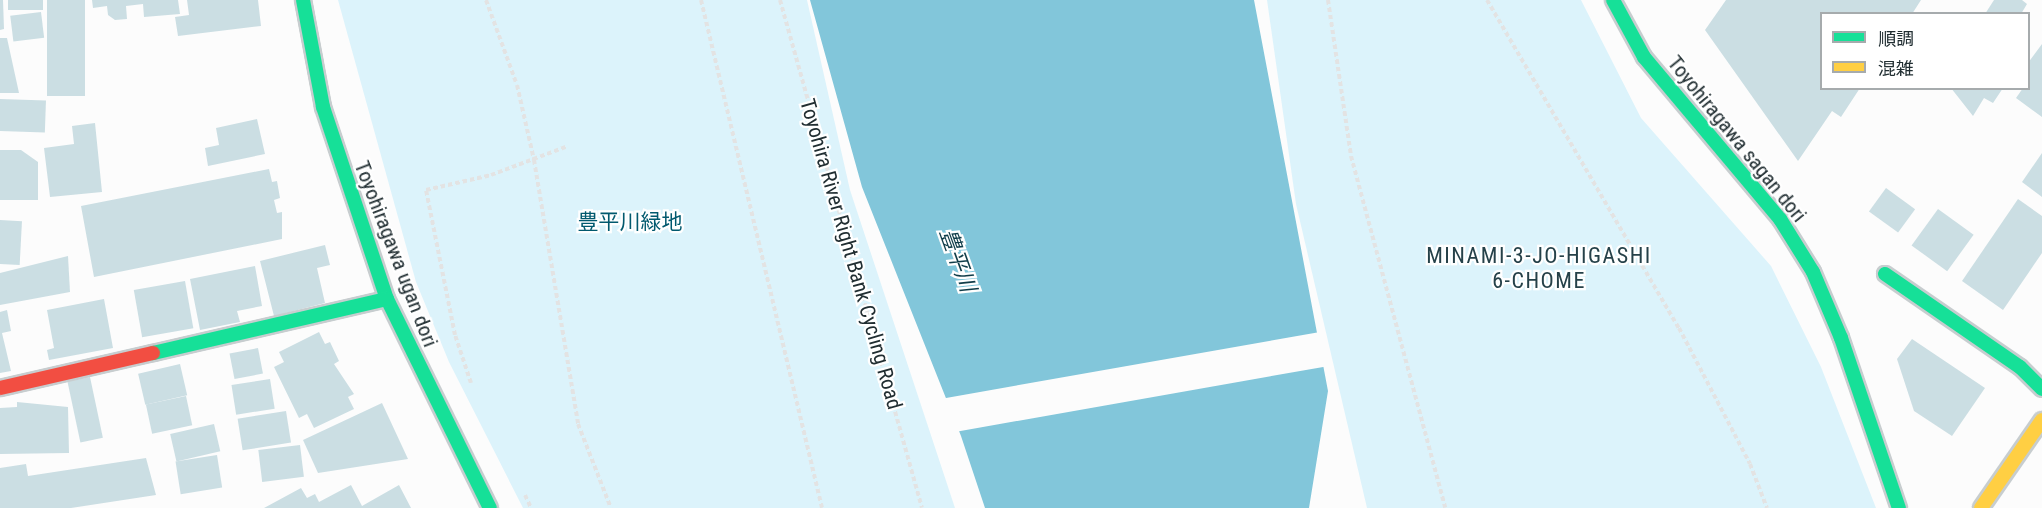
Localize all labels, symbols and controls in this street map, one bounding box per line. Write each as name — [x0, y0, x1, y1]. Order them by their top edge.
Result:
legend — [1820, 12, 2030, 90]
text: 順調 — [1878, 28, 1914, 49]
street label: Toyohiragawa sagan dori — [1662, 51, 1812, 227]
text: 混雑 — [1878, 58, 1914, 79]
street label: Toyohira River Right Bank Cycling Road — [795, 96, 907, 412]
street label: Toyohiragawa ugan dori — [349, 157, 443, 351]
park label: 豊平川緑地 — [578, 209, 682, 235]
water label: 豊平川 — [934, 224, 982, 296]
district label: MINAMI-3-JO-HIGASHI 6-CHOME — [1426, 242, 1652, 294]

